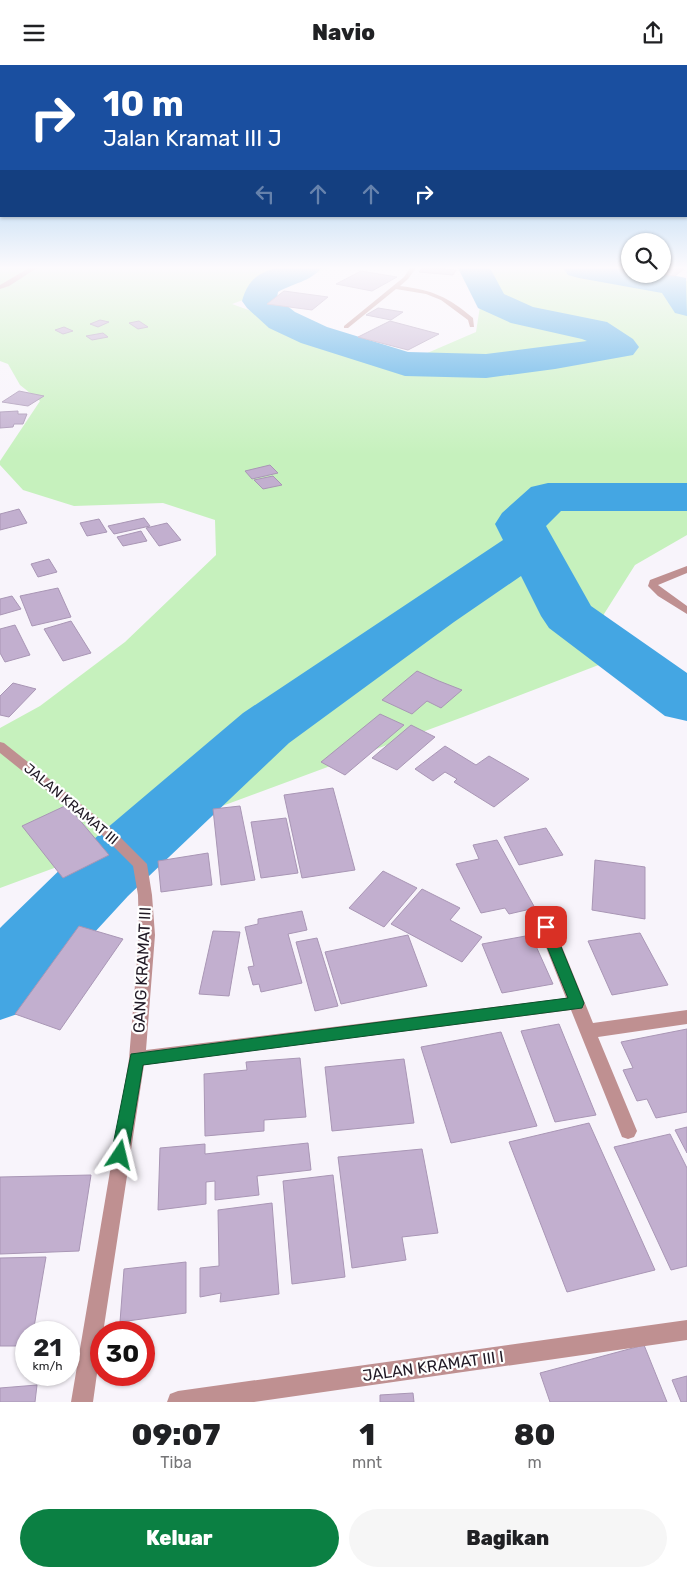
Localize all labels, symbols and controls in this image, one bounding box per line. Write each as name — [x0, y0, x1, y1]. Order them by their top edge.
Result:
icon: menu — [20, 19, 48, 47]
text: Navio — [312, 19, 375, 46]
icon: share — [639, 19, 667, 47]
text: 10 m — [103, 83, 184, 125]
icon: right — [20, 85, 85, 150]
text: Jalan Kramat III J — [103, 125, 282, 152]
icon: left — [251, 180, 279, 208]
icon: ahead — [304, 180, 332, 208]
icon: ahead — [357, 180, 385, 208]
icon: right — [410, 180, 438, 208]
map controls — [621, 233, 671, 283]
button: search — [621, 233, 671, 283]
street label: JALAN KRAMAT III — [21, 760, 121, 848]
street label: GANG KRAMAT III — [129, 906, 155, 1034]
pin — [525, 906, 567, 948]
icon: arrive — [532, 913, 560, 941]
position arrow — [93, 1128, 145, 1180]
speed limit sign: 30 — [90, 1321, 155, 1386]
text: 21 — [33, 1333, 62, 1362]
street label: JALAN KRAMAT III I — [361, 1347, 505, 1385]
text: km/h — [33, 1359, 62, 1373]
text: 09:07 — [132, 1417, 221, 1453]
text: 1 — [359, 1417, 375, 1453]
text: 80 — [514, 1417, 555, 1453]
text: Tiba — [160, 1453, 192, 1472]
text: mnt — [352, 1453, 382, 1472]
text: m — [527, 1453, 542, 1472]
button: Keluar — [20, 1509, 339, 1567]
button: Bagikan — [349, 1509, 667, 1567]

